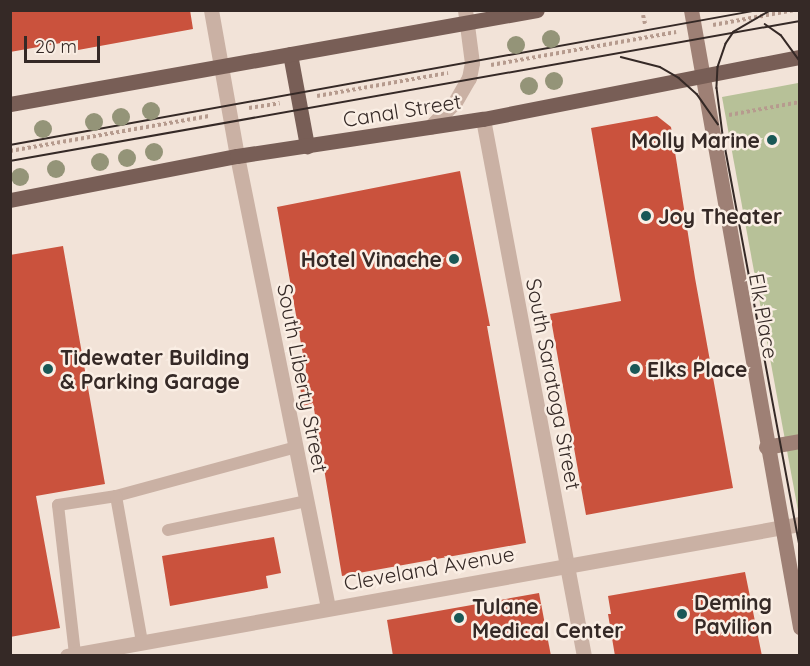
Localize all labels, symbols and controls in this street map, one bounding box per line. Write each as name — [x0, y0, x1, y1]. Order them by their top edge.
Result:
scale bar — [27, 24, 104, 62]
text: 20 m — [35, 35, 77, 58]
street label: Canal Street — [341, 88, 463, 132]
place label: Molly Marine — [631, 127, 760, 153]
marker: Molly Marine — [765, 133, 779, 147]
place label: Joy Theater — [658, 203, 782, 229]
marker: Joy Theater — [639, 209, 653, 223]
place label: Hotel Vinache — [301, 246, 442, 272]
marker: Hotel Vinache — [447, 252, 461, 266]
street label: Elk Place — [744, 271, 784, 361]
street label: South Saratoga Street — [521, 276, 587, 492]
street label: South Liberty Street — [272, 281, 334, 475]
place label: Tidewater Building & Parking Garage — [60, 344, 250, 394]
place label: Elks Place — [647, 356, 747, 382]
marker: Tidewater Building & Parking Garage — [41, 362, 55, 376]
marker: Elks Place — [628, 362, 642, 376]
street label: Cleveland Avenue — [342, 541, 516, 595]
place label: Deming Pavilion — [694, 589, 772, 639]
place label: Tulane Medical Center — [472, 593, 623, 643]
marker: Deming Pavilion — [675, 607, 689, 621]
marker: Tulane Medical Center — [450, 609, 468, 627]

